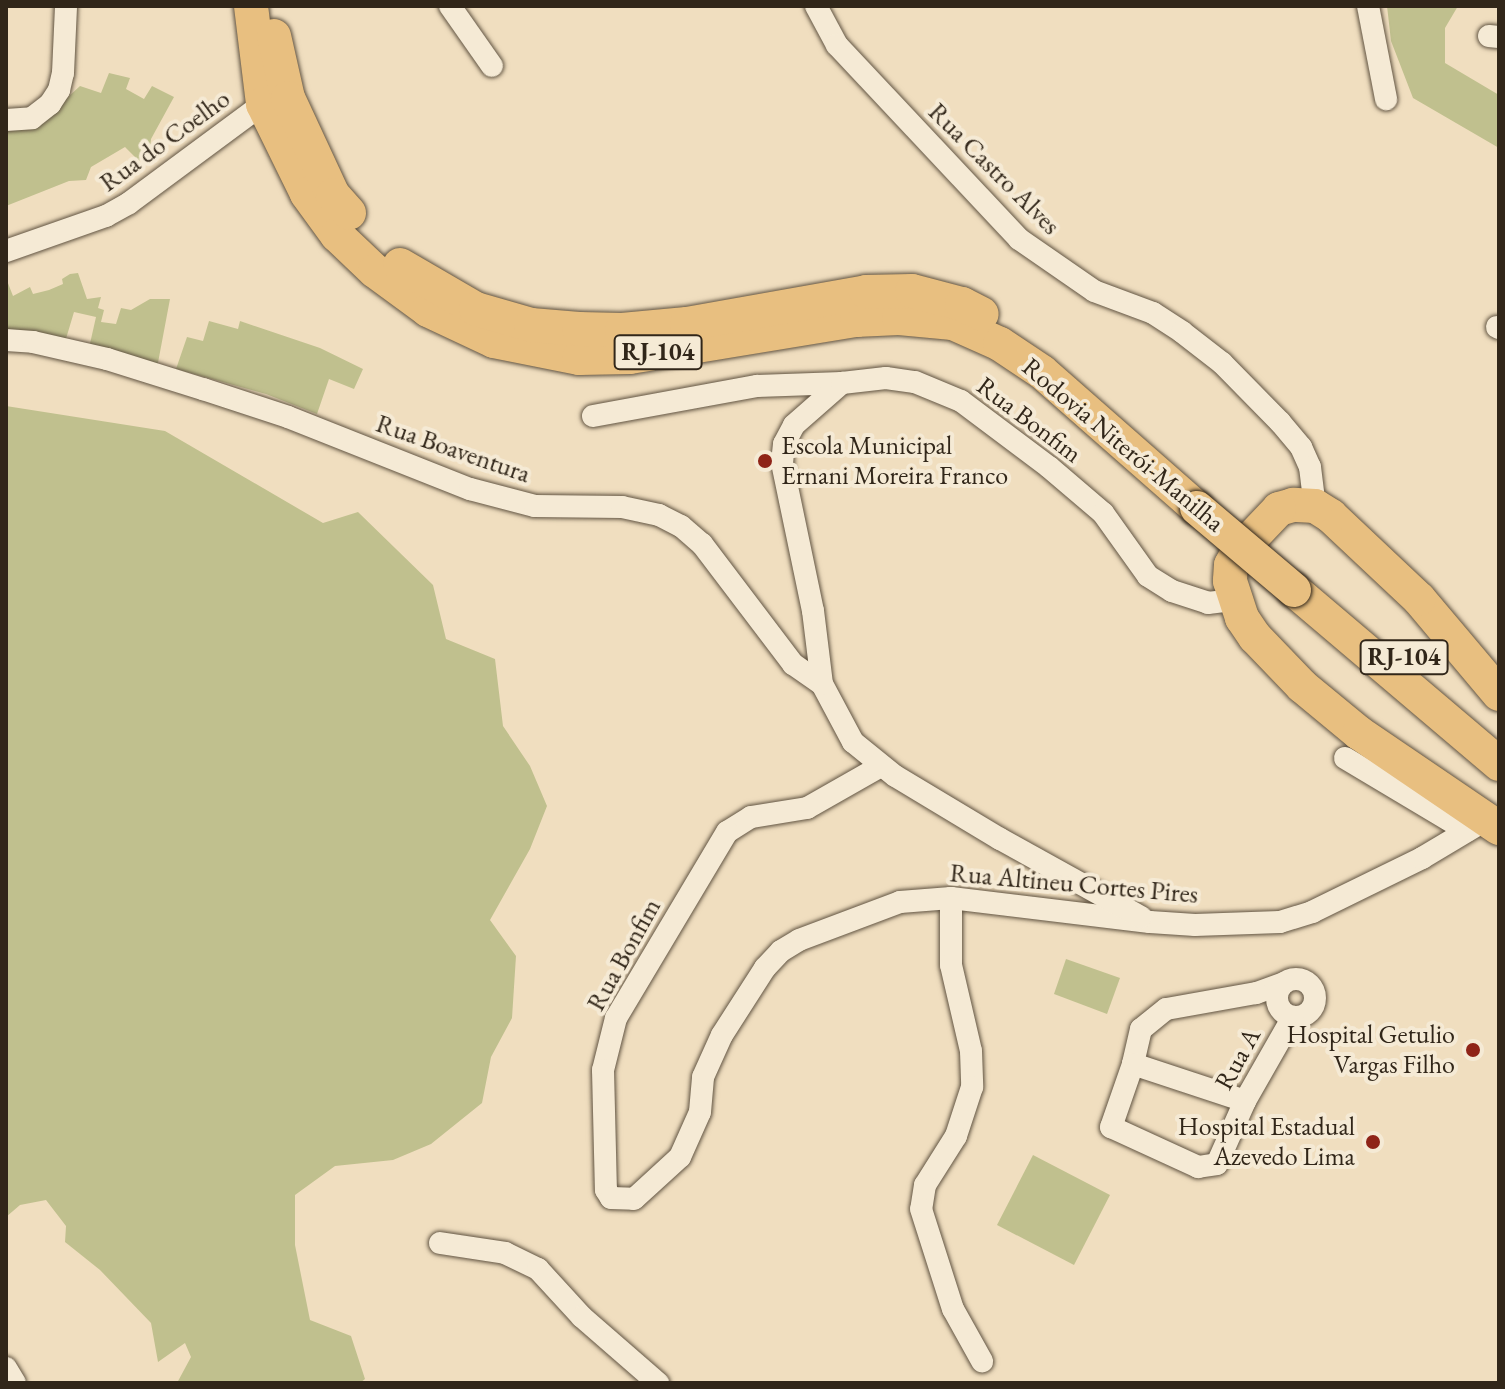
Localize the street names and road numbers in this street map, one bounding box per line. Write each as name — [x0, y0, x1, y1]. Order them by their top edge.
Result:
street label: Rua do Coelho — [94, 83, 236, 199]
street label: Rua Castro Alves — [922, 97, 1066, 241]
road number: RJ-104 — [612, 332, 704, 372]
street label: Rodovia Niterói-Manilha — [1016, 351, 1230, 539]
street label: Rua Bonfim — [970, 370, 1088, 470]
street label: Rua Boaventura — [372, 408, 534, 490]
road number: RJ-104 — [1358, 637, 1450, 677]
street label: Rua Altineu Cortes Pires — [949, 858, 1199, 910]
street label: Rua Bonfim — [580, 893, 668, 1017]
street label: Rua A — [1208, 1023, 1268, 1095]

